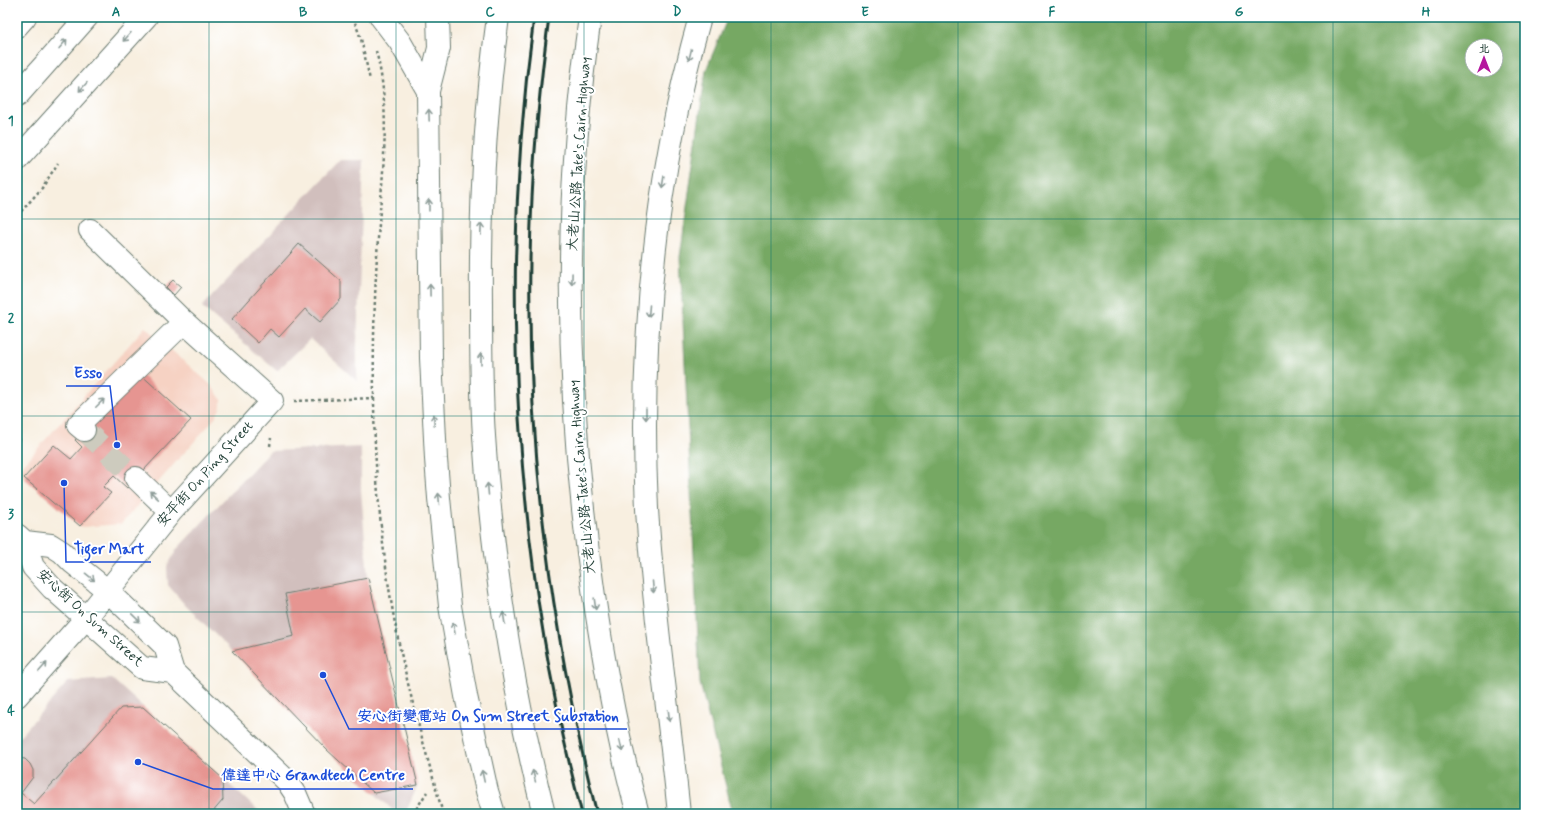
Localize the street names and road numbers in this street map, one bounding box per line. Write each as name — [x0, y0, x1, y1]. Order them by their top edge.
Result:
street label: 大老山公路 Tate's Cairn Highway — [563, 56, 596, 252]
street label: 大老山公路 Tate's Cairn Highway — [565, 379, 600, 575]
street label: 安平街 On Ping Street — [153, 417, 257, 531]
street label: 安心街 On Sum Street — [33, 565, 148, 671]

